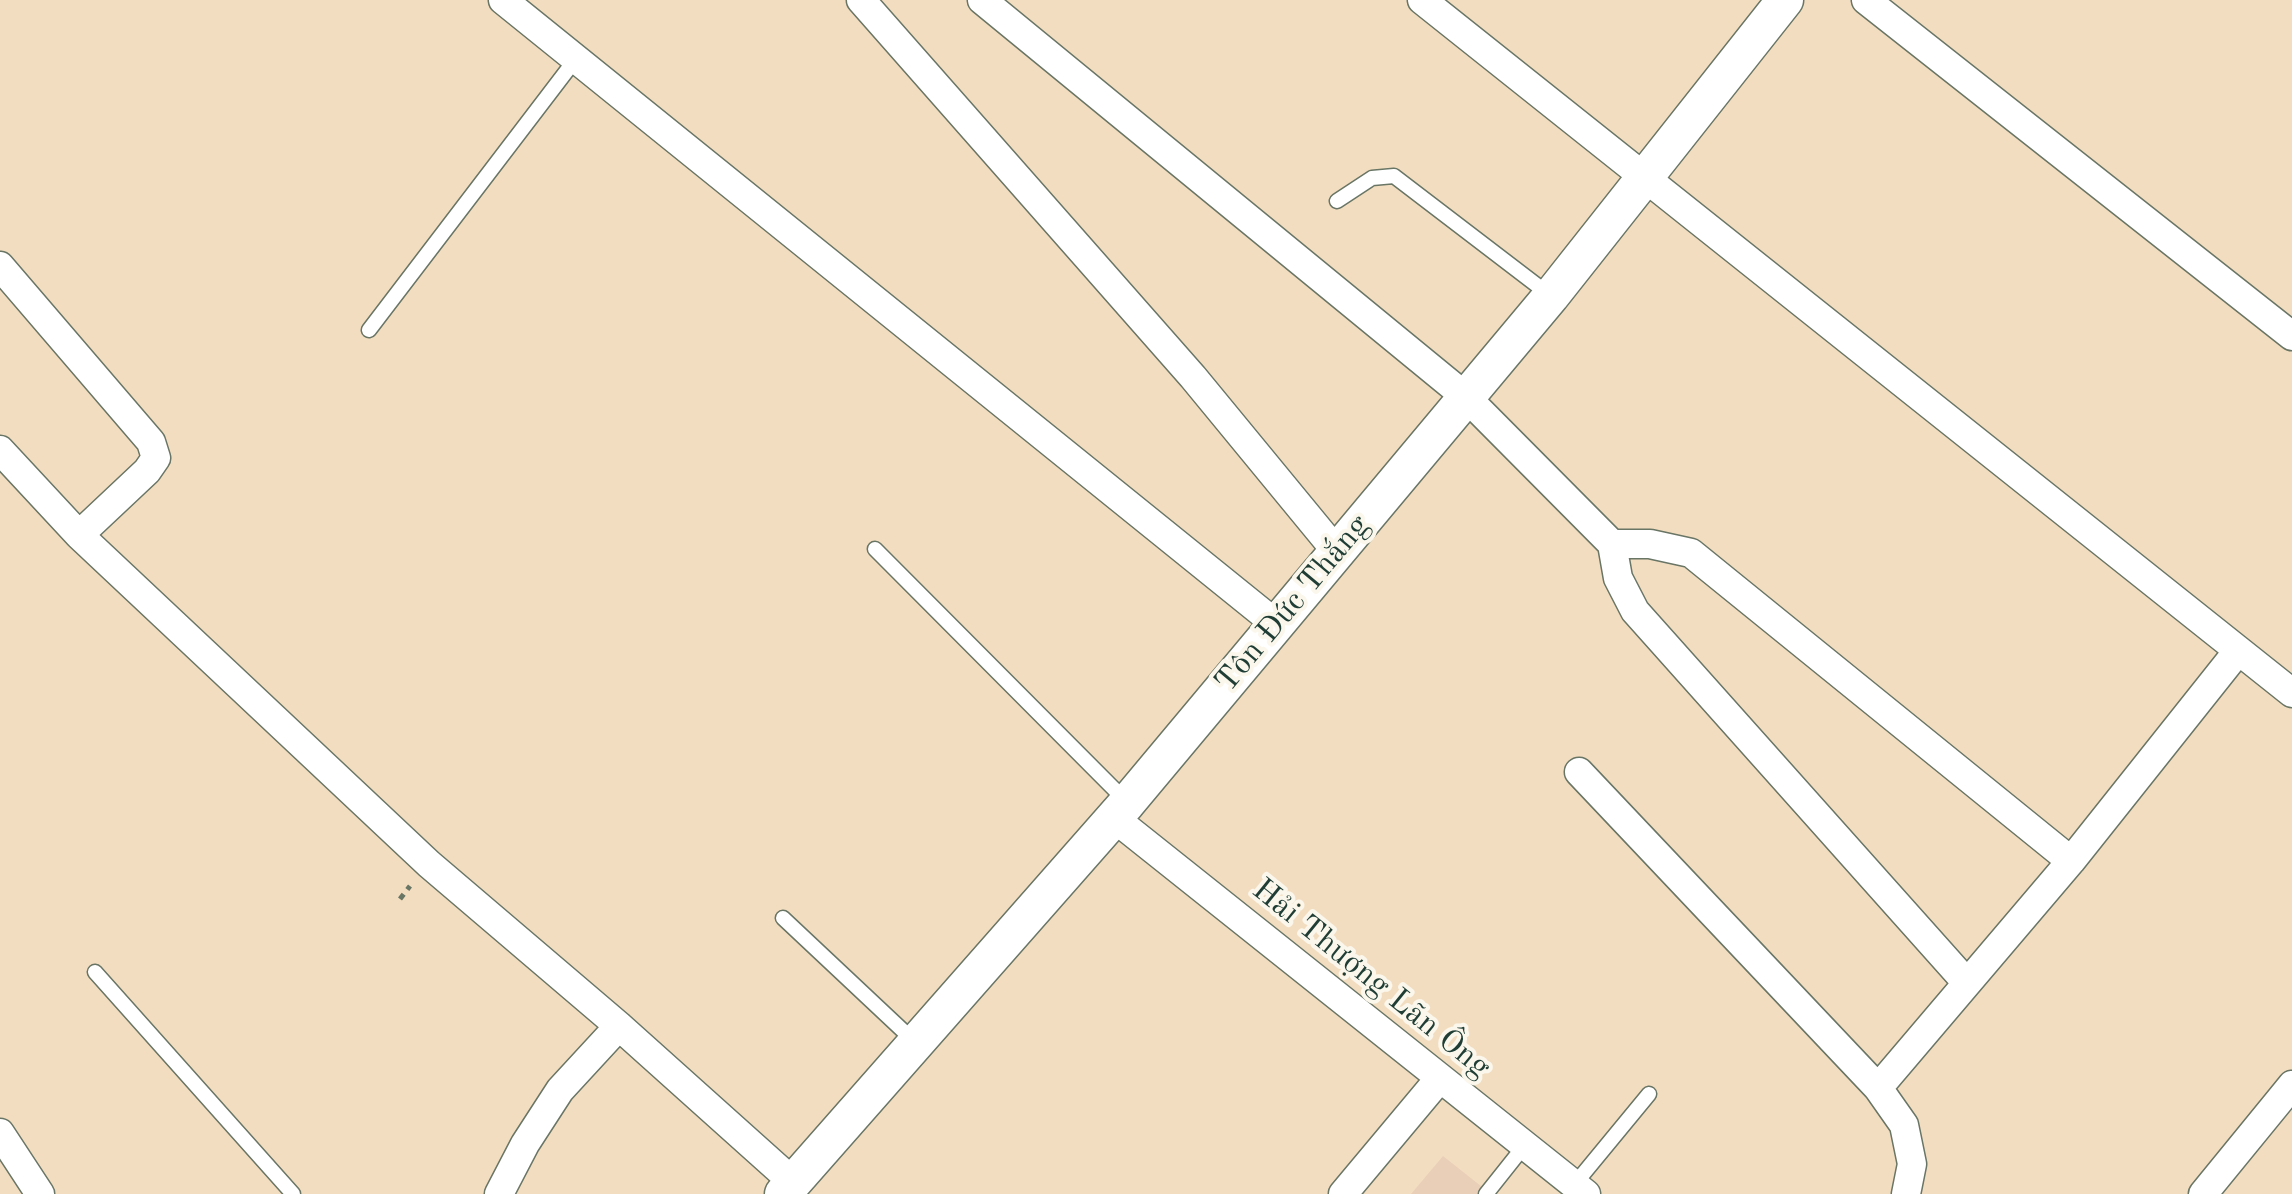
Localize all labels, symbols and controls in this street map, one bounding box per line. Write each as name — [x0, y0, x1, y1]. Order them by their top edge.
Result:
street label: Tôn Đức Thắng — [1208, 507, 1378, 701]
street label: Hải Thượng Lãn Ông — [1244, 871, 1498, 1087]

